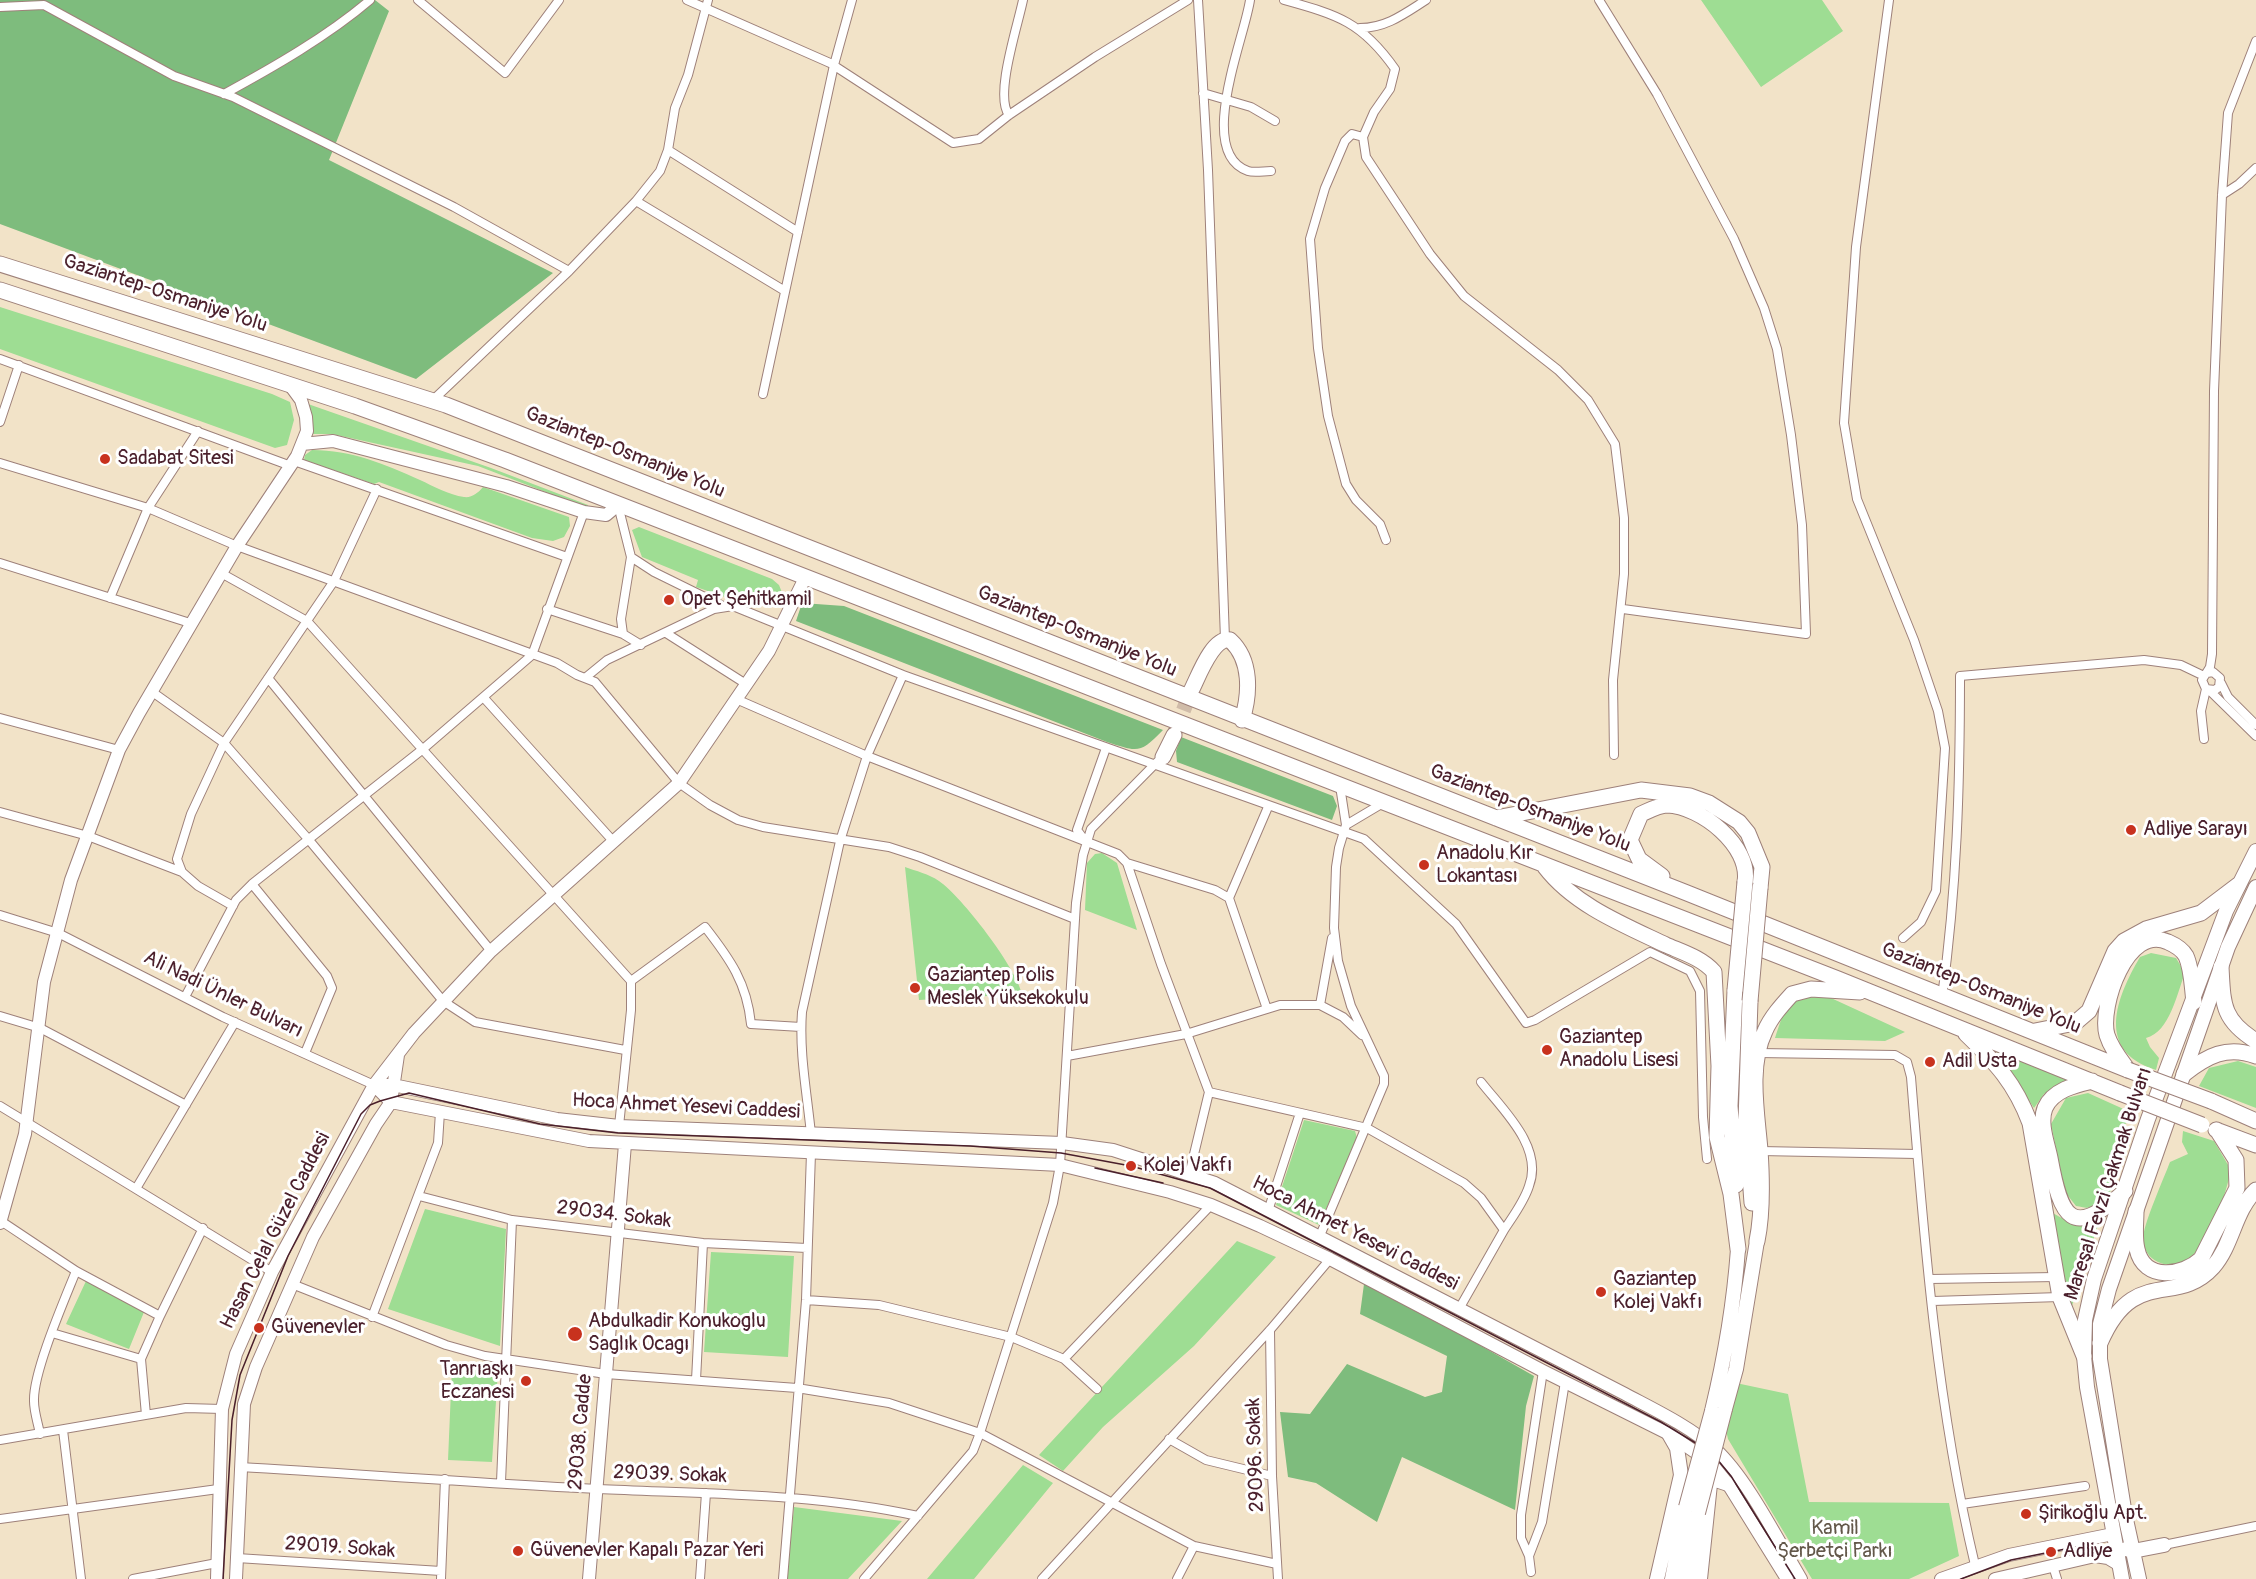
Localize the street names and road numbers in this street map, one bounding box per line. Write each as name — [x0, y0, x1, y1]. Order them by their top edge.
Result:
street label: Gaziantep-Osmaniye Yolu — [60, 250, 270, 338]
street label: Gaziantep-Osmaniye Yolu — [522, 402, 728, 504]
street label: Gaziantep-Osmaniye Yolu — [974, 581, 1180, 683]
street label: Gaziantep-Osmaniye Yolu — [1426, 760, 1634, 858]
street label: Gaziantep-Osmaniye Yolu — [1878, 938, 2084, 1040]
street label: Ali Nadi Ünler Bulvarı — [139, 946, 307, 1044]
street label: Mareşal Fevzi Çakmak Bulvarı — [2060, 1065, 2158, 1303]
street label: Hoca Ahmet Yesevi Caddesi — [571, 1089, 801, 1125]
street label: Hasan Celal Güzel Caddesi — [216, 1129, 336, 1333]
street label: Hoca Ahmet Yesevi Caddesi — [1248, 1171, 1462, 1297]
street label: 29034. Sokak — [555, 1196, 673, 1234]
street label: 29038. Cadde — [564, 1373, 598, 1491]
street label: 29096. Sokak — [1242, 1398, 1270, 1512]
street label: 29039. Sokak — [613, 1461, 727, 1489]
street label: 29019. Sokak — [284, 1532, 396, 1564]

